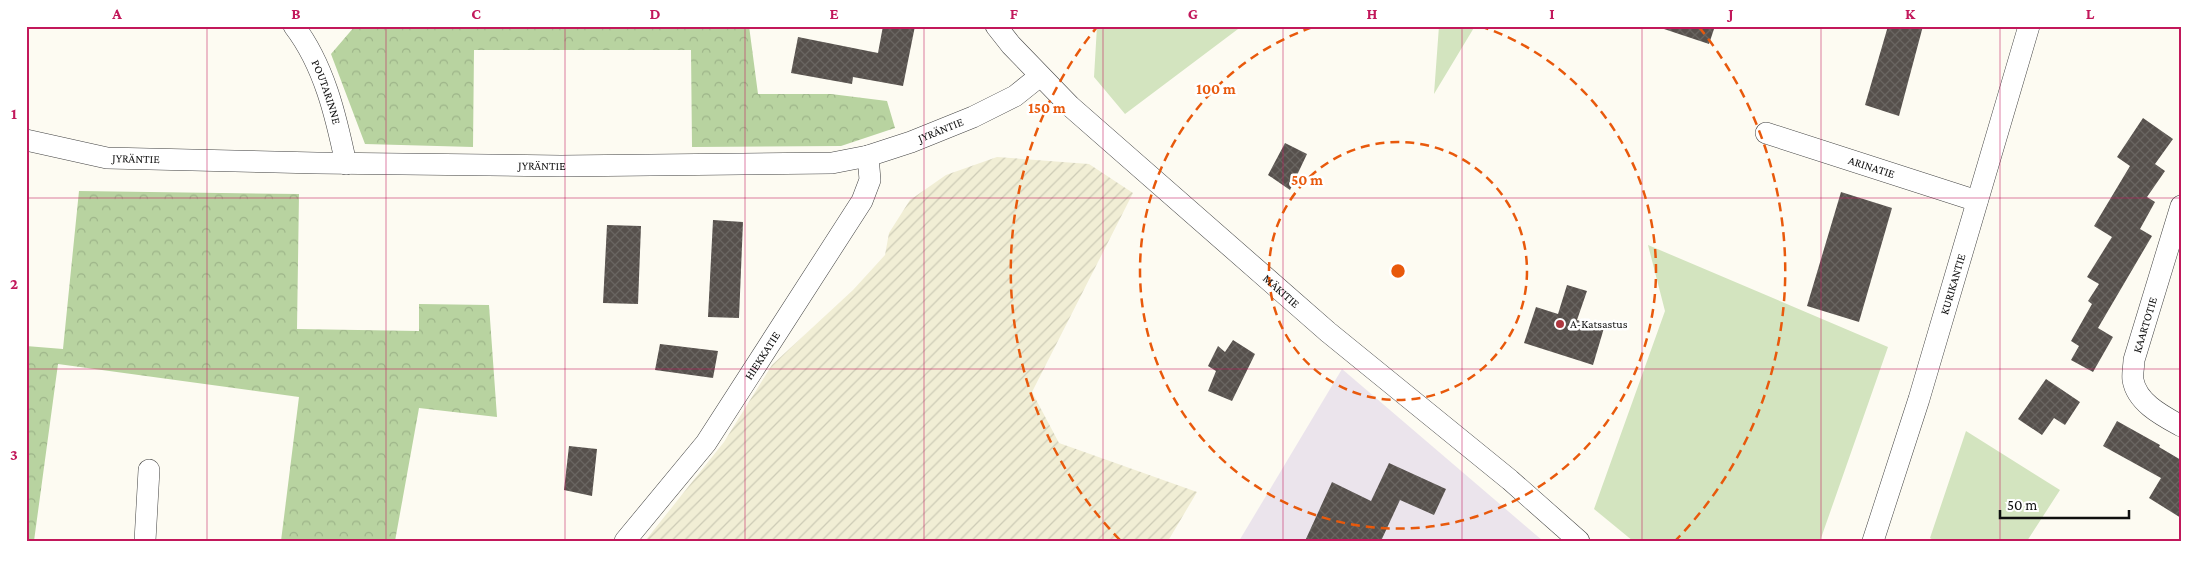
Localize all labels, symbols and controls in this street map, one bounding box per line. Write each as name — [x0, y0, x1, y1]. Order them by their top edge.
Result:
text: A — [111, 5, 122, 22]
text: B — [291, 5, 301, 22]
text: C — [471, 5, 481, 22]
text: D — [649, 5, 661, 22]
text: E — [829, 5, 839, 22]
text: F — [1010, 5, 1019, 22]
text: G — [1188, 5, 1198, 22]
text: H — [1367, 5, 1378, 22]
text: I — [1549, 5, 1555, 22]
text: J — [1726, 5, 1734, 22]
text: K — [1905, 5, 1916, 22]
text: L — [2086, 5, 2095, 22]
street label: POUTARINNE — [309, 57, 344, 126]
text: 100 m — [1196, 81, 1236, 97]
text: 150 m — [1028, 100, 1066, 116]
text: 1 — [11, 105, 17, 122]
street label: JYRÄNTIE — [915, 114, 966, 146]
street label: JYRÄNTIE — [111, 151, 160, 166]
street label: ARINATIE — [1847, 153, 1897, 181]
street label: JYRÄNTIE — [517, 158, 566, 173]
text: 50 m — [1291, 172, 1323, 188]
street label: KURIKANTIE — [1937, 252, 1969, 316]
centre of rings — [1389, 262, 1407, 280]
street label: MÄKITIE — [1260, 271, 1303, 311]
text: 2 — [10, 275, 18, 292]
street label: KAARTOTIE — [2130, 295, 2160, 355]
place label: A-Katsastus — [1570, 317, 1628, 331]
marker: A-Katsastus — [1554, 318, 1566, 330]
street label: HIEKKATIE — [742, 329, 783, 382]
text: 3 — [10, 446, 18, 463]
scale bar — [2000, 487, 2128, 519]
text: 50 m — [2007, 497, 2037, 513]

